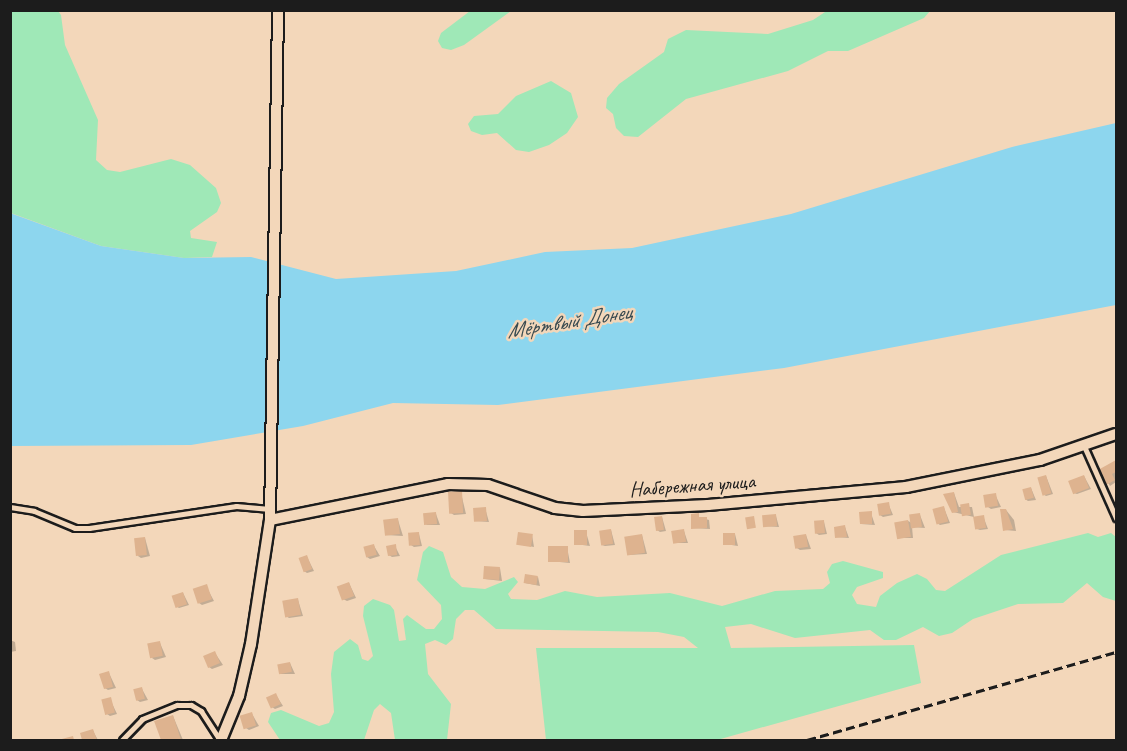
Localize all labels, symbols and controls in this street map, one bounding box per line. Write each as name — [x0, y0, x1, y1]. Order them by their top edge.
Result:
water label: Мёртвый Донец — [505, 299, 633, 345]
street label: Набережная улица — [627, 468, 757, 502]

